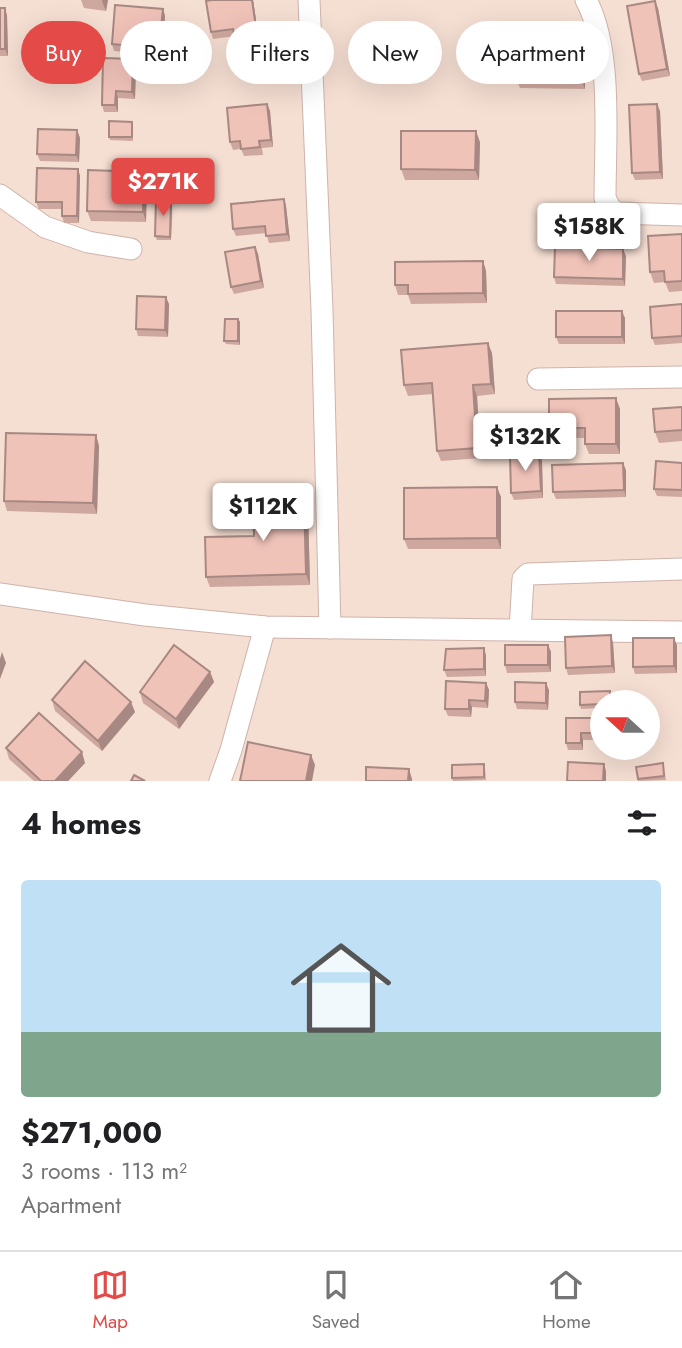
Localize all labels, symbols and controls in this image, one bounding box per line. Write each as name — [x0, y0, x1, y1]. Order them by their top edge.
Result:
chip: Buy — [21, 21, 106, 84]
chip: Rent — [120, 21, 212, 84]
chip: Filters — [226, 21, 334, 84]
chip: New — [348, 21, 442, 84]
chip: Apartment — [456, 21, 609, 84]
pin: $271K — [114, 158, 212, 218]
text: $271K — [127, 164, 199, 198]
pin: $158K — [540, 204, 638, 263]
text: $158K — [553, 209, 625, 243]
pin: $132K — [476, 414, 574, 473]
text: $132K — [489, 419, 561, 453]
pin: $112K — [214, 484, 312, 543]
text: $112K — [229, 489, 297, 523]
north arrow — [590, 690, 660, 760]
map controls — [590, 690, 660, 760]
text: 4 homes — [21, 802, 141, 845]
icon: filters — [623, 804, 661, 842]
icon: home — [278, 925, 404, 1051]
text: $271,000 — [21, 1111, 162, 1154]
text: 3 rooms · 113 m² — [21, 1154, 187, 1188]
text: Apartment — [21, 1188, 121, 1222]
tab: Map — [91, 1266, 129, 1335]
tab: Saved — [312, 1266, 360, 1335]
tab: Home — [542, 1266, 591, 1335]

